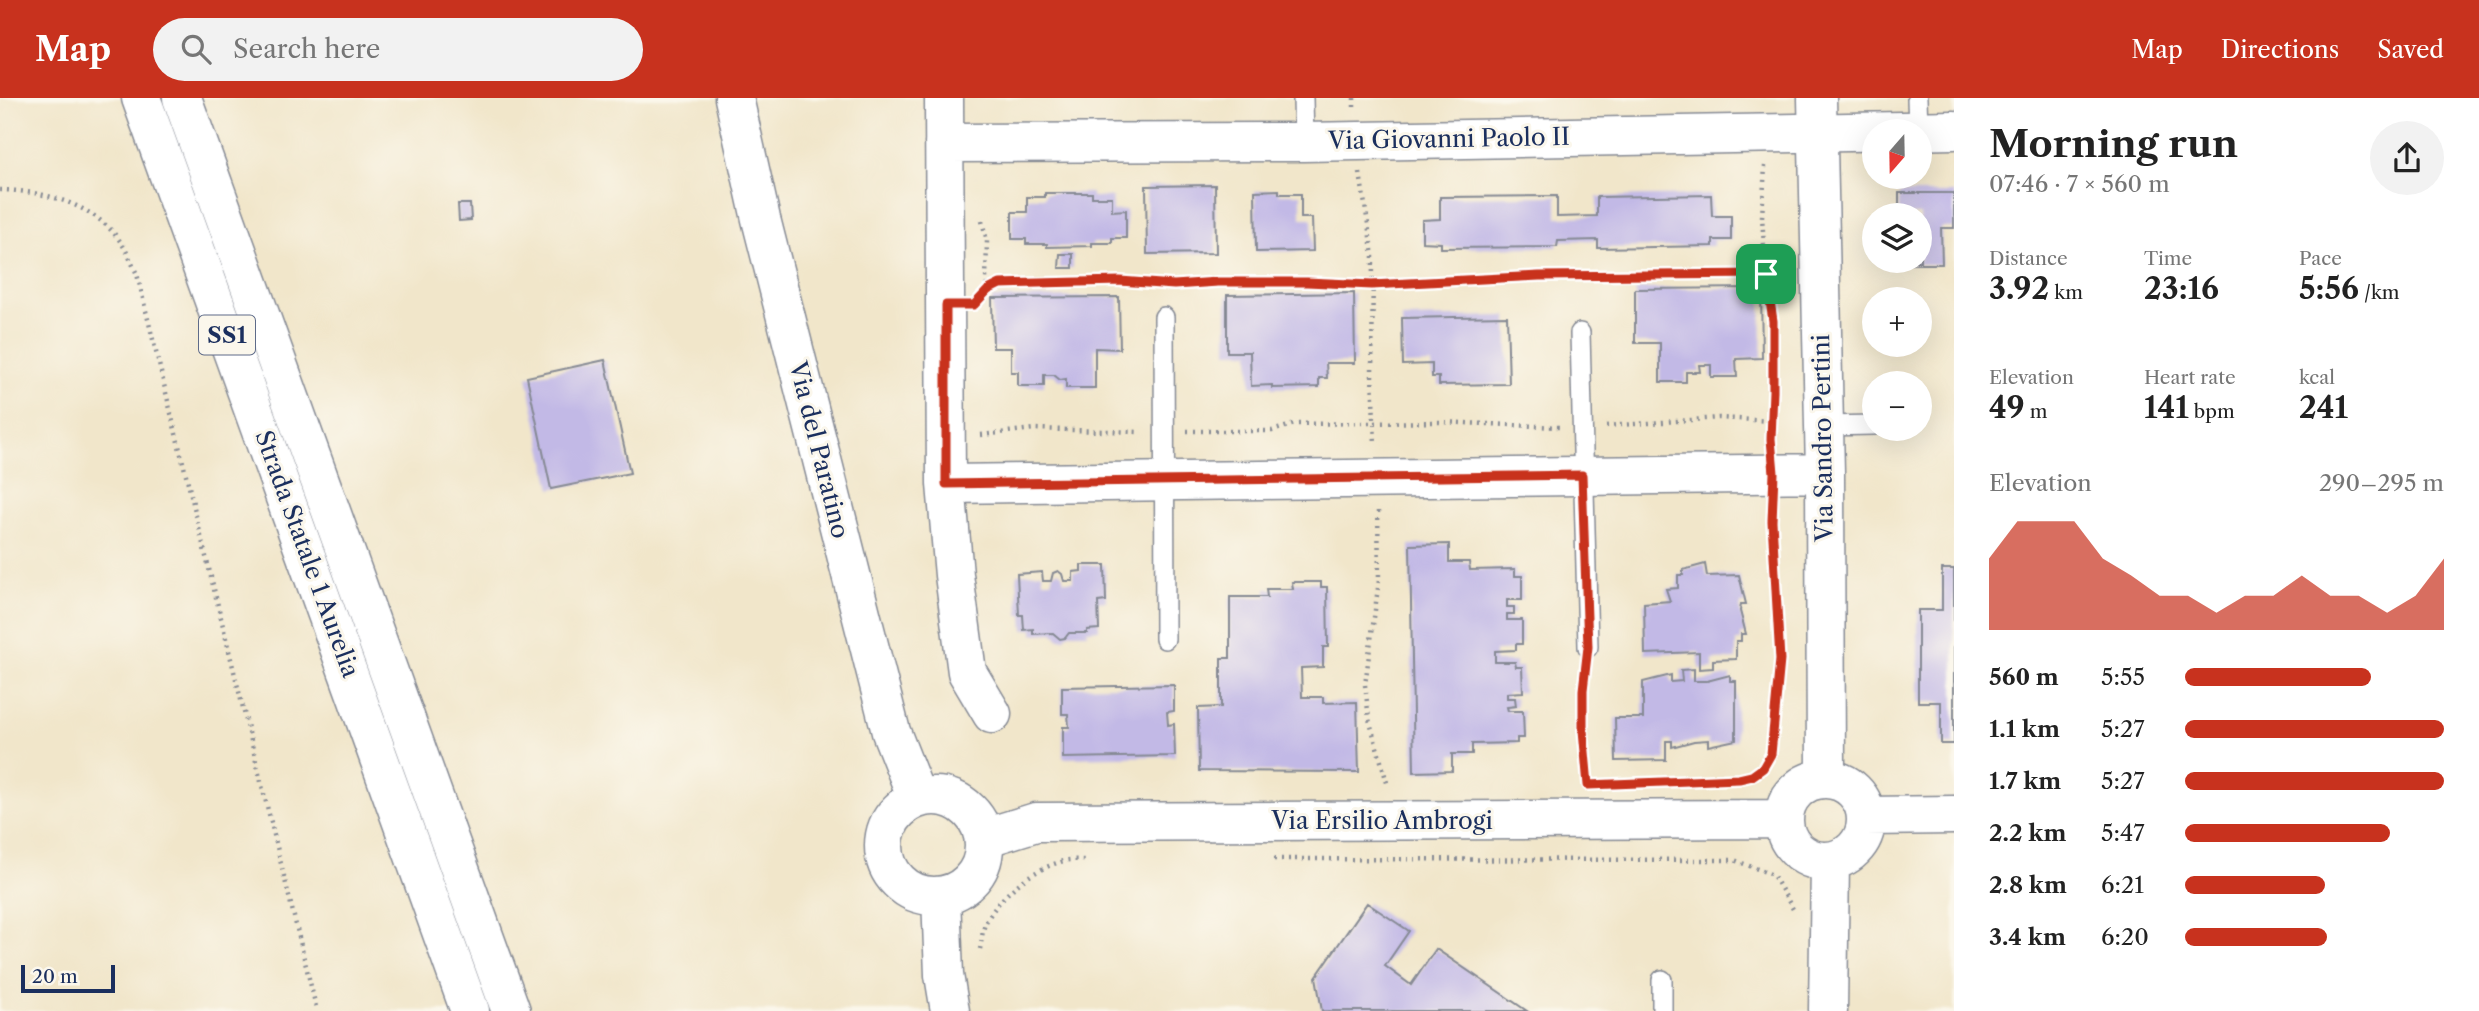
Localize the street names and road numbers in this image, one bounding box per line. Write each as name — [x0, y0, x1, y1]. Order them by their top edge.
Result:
street label: Via Giovanni Paolo II — [1327, 122, 1570, 155]
road number: SS1 — [199, 316, 255, 354]
street label: Via Sandro Pertini — [1806, 334, 1839, 543]
street label: Via del Paratino — [783, 357, 855, 541]
street label: Strada Statale 1 Aurelia — [249, 426, 366, 682]
street label: Via Ersilio Ambrogi — [1270, 806, 1493, 835]

